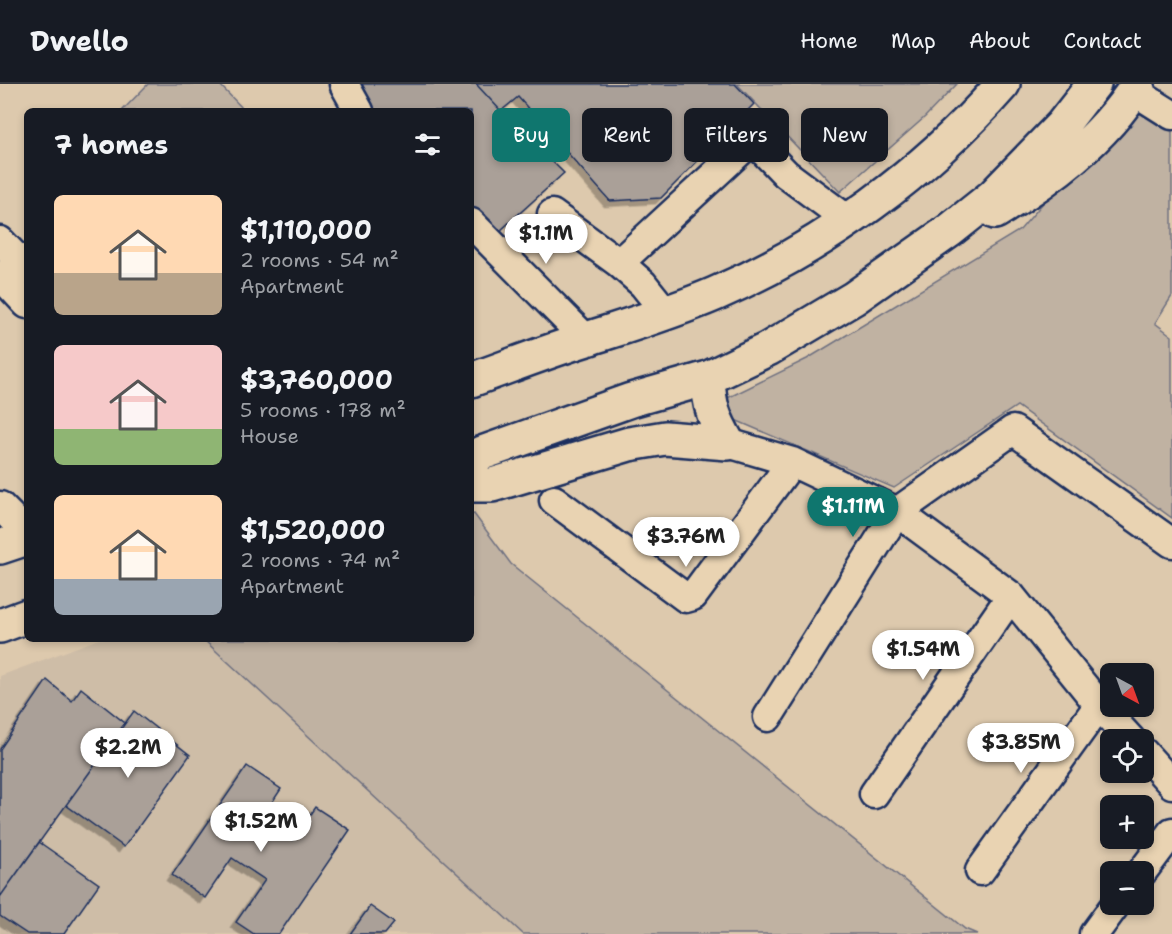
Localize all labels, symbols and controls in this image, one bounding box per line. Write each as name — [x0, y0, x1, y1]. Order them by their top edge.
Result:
text: Dwello — [30, 22, 129, 60]
text: Home — [800, 27, 858, 55]
text: Map — [891, 27, 936, 55]
text: About — [969, 27, 1030, 55]
text: Contact — [1063, 27, 1142, 55]
chip: Buy — [492, 108, 570, 162]
chip: Rent — [582, 108, 672, 162]
chip: Filters — [684, 108, 789, 162]
chip: New — [801, 108, 888, 162]
text: 7 homes — [54, 127, 168, 162]
icon: filters — [411, 128, 444, 161]
text: $1,110,000 — [240, 212, 372, 247]
pin: $1.1M — [504, 214, 588, 265]
icon: home — [102, 219, 174, 291]
text: $1.1M — [519, 220, 573, 246]
text: 2 rooms · 54 m² — [240, 247, 399, 273]
text: Apartment — [240, 273, 344, 299]
text: $3,760,000 — [240, 362, 393, 397]
icon: home — [102, 369, 174, 441]
text: 5 rooms · 178 m² — [240, 397, 406, 423]
text: House — [240, 423, 299, 449]
pin: $1.11M — [804, 487, 902, 538]
text: $1.11M — [821, 493, 885, 519]
text: $1,520,000 — [240, 512, 385, 547]
pin: $3.76M — [637, 517, 735, 568]
icon: home — [102, 519, 174, 591]
text: $3.76M — [647, 523, 725, 549]
text: 2 rooms · 74 m² — [240, 547, 400, 573]
text: Apartment — [240, 573, 344, 599]
pin: $1.54M — [874, 630, 972, 681]
text: $1.54M — [886, 636, 960, 662]
north arrow — [1100, 663, 1154, 717]
map controls — [1100, 663, 1154, 915]
pin: $3.85M — [972, 723, 1070, 774]
pin: $2.2M — [86, 728, 170, 779]
text: $3.85M — [981, 729, 1061, 755]
button: locate — [1100, 729, 1154, 783]
text: $2.2M — [94, 734, 162, 760]
button: + — [1100, 795, 1154, 849]
pin: $1.52M — [212, 802, 310, 853]
text: $1.52M — [224, 808, 298, 834]
button: − — [1100, 861, 1154, 915]

